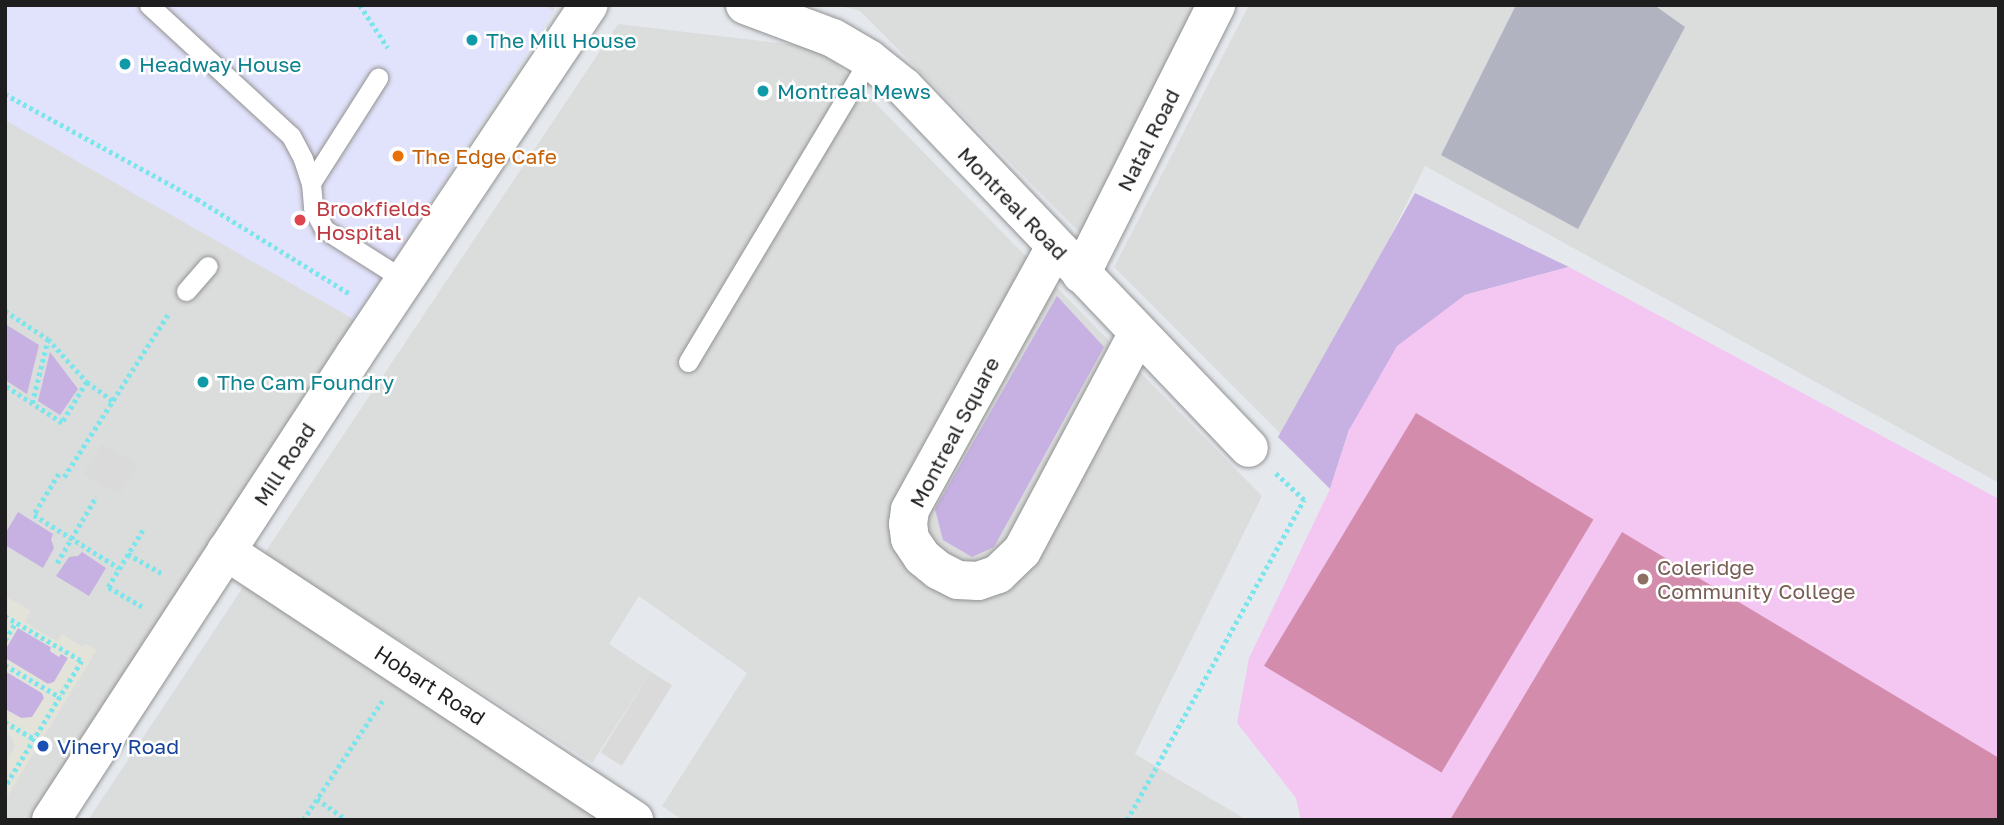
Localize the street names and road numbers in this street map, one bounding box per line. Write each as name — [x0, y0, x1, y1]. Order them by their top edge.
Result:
street label: Natal Road — [1112, 85, 1184, 195]
street label: Montreal Road — [953, 141, 1073, 265]
street label: Montreal Square — [904, 352, 1004, 512]
street label: Mill Road — [248, 418, 320, 510]
street label: Hobart Road — [370, 640, 490, 730]

